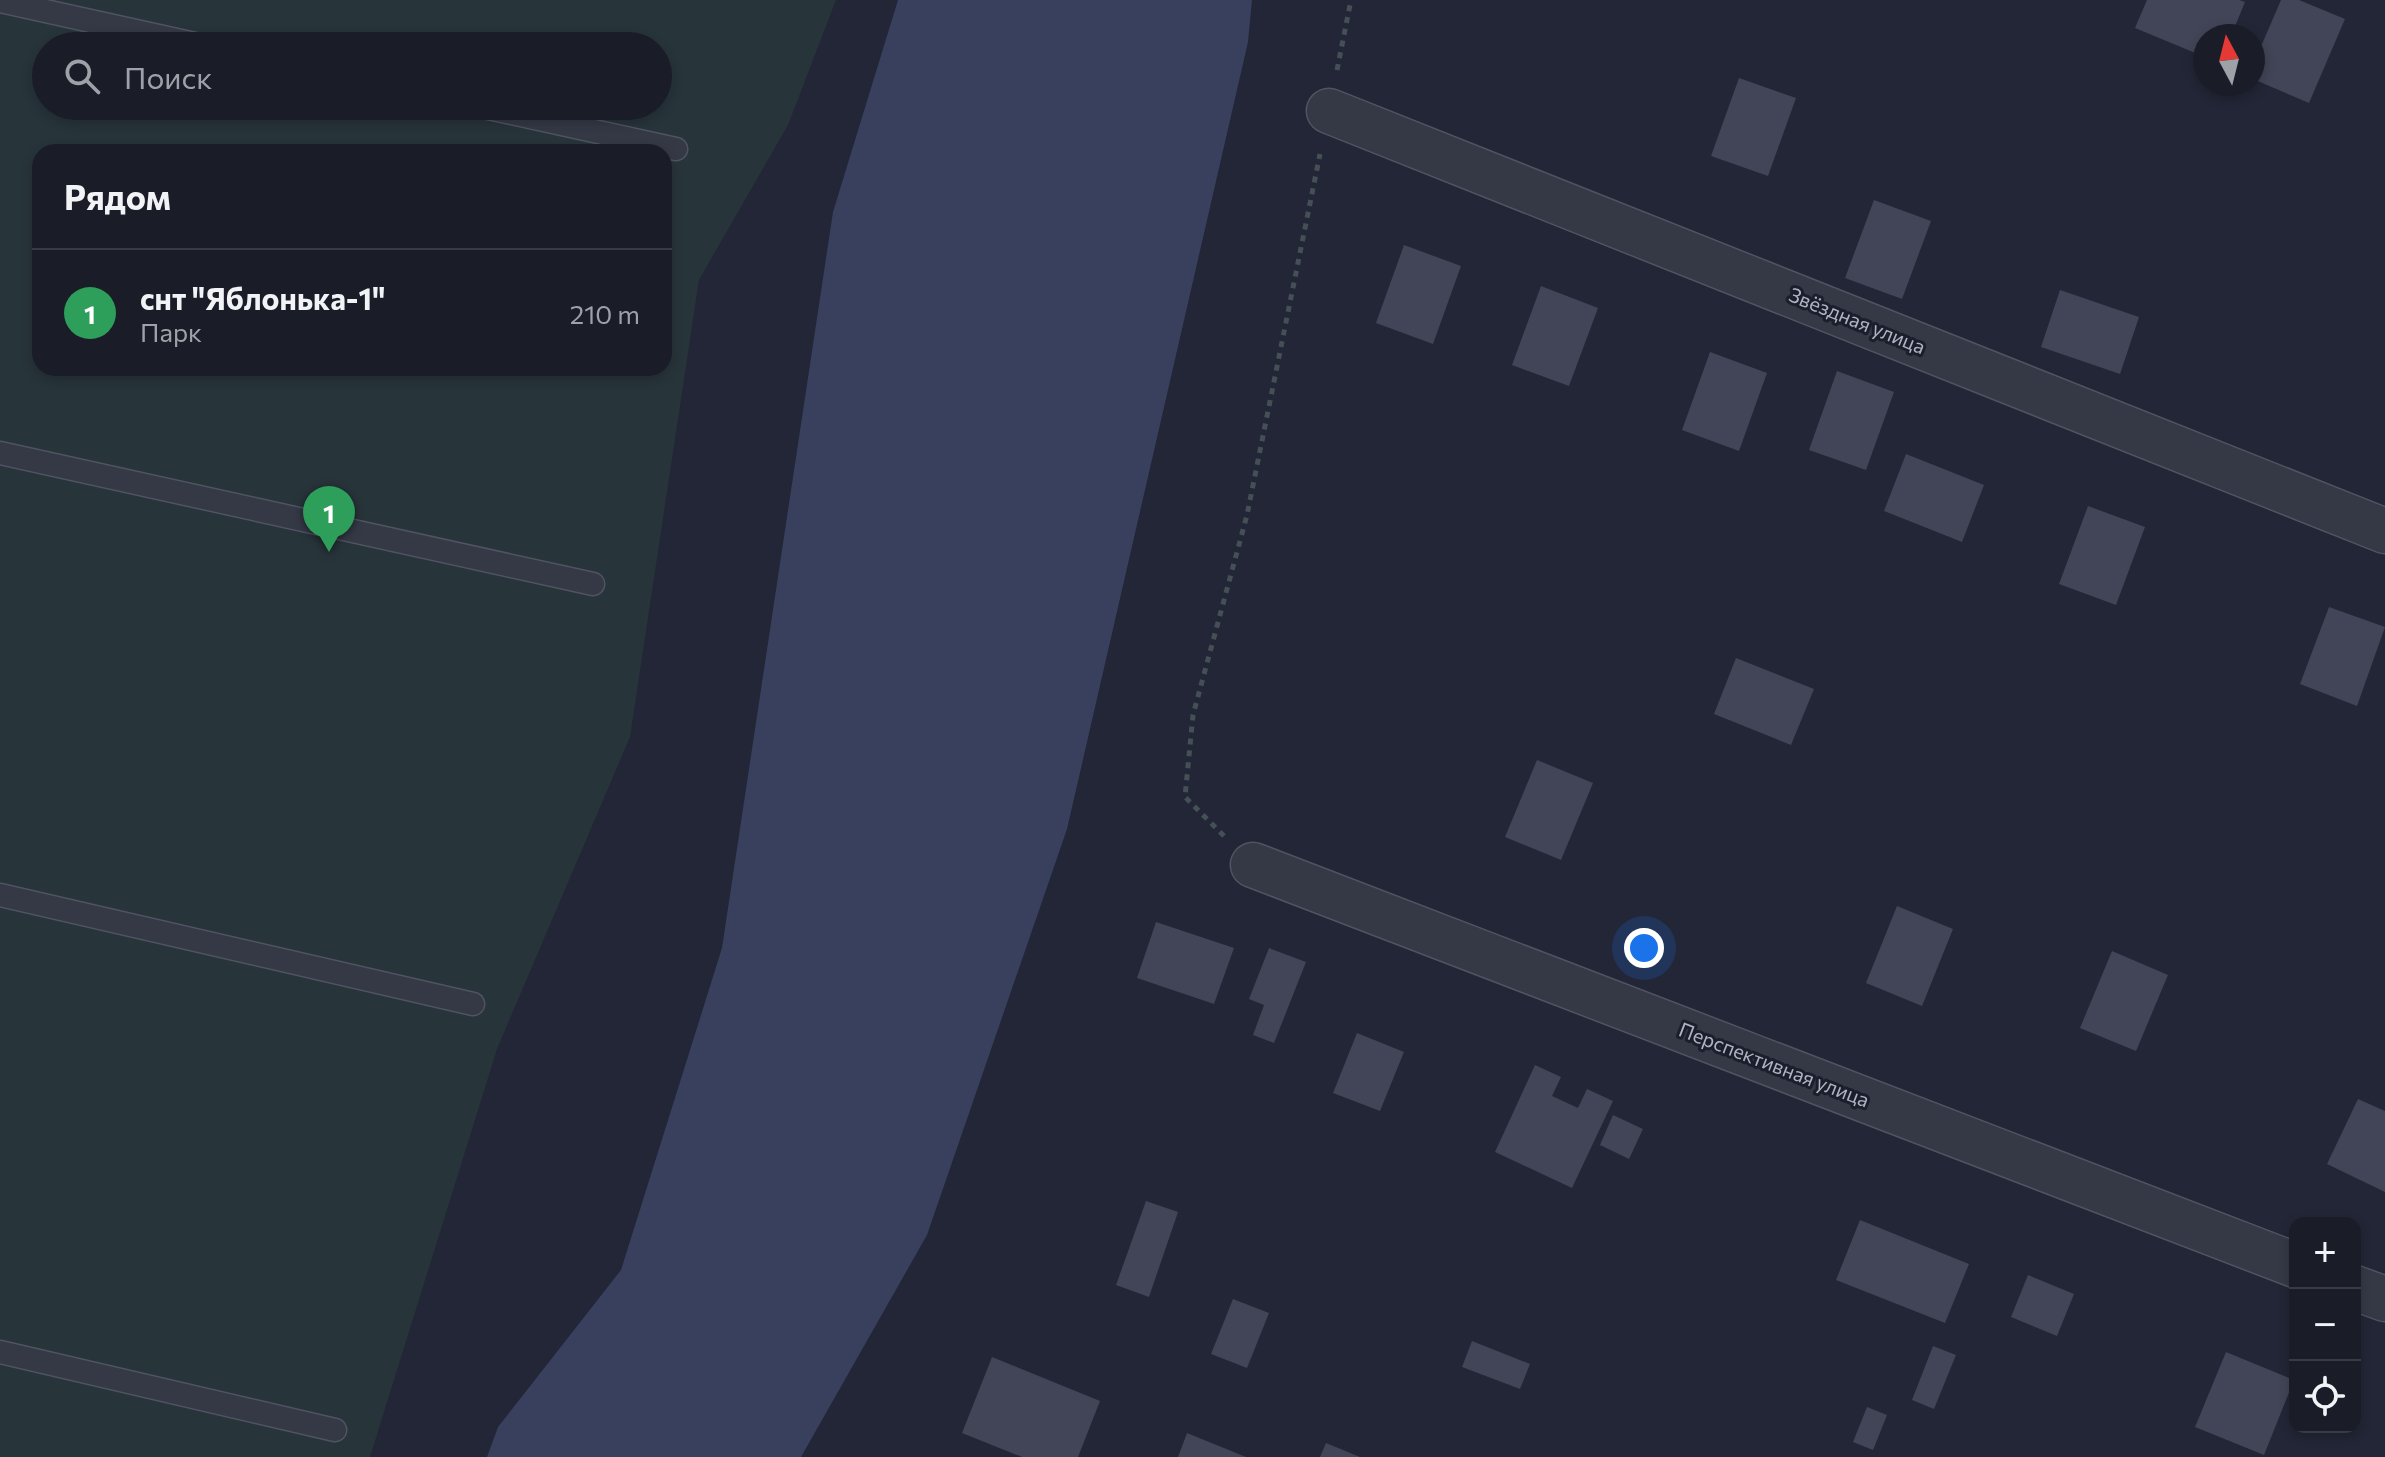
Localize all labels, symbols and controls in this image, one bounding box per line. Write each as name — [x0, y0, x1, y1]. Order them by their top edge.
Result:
north arrow — [2193, 24, 2265, 96]
search box — [32, 32, 672, 120]
icon: search — [60, 54, 104, 98]
text: Поиск — [124, 58, 212, 95]
text: Рядом — [64, 175, 171, 217]
text: снт "Яблонька-1" — [140, 279, 385, 316]
street label: Звёздная улица — [1786, 282, 1929, 358]
text: 1 — [84, 298, 96, 329]
text: 210 m — [570, 298, 640, 329]
text: Парк — [140, 316, 202, 347]
pin: 1 — [303, 486, 355, 552]
your location — [1624, 928, 1664, 968]
street label: Перспективная улица — [1676, 1017, 1873, 1111]
map controls — [2289, 1217, 2361, 1433]
button: + — [2289, 1217, 2361, 1289]
button: − — [2289, 1289, 2361, 1361]
button: locate — [2289, 1361, 2361, 1433]

